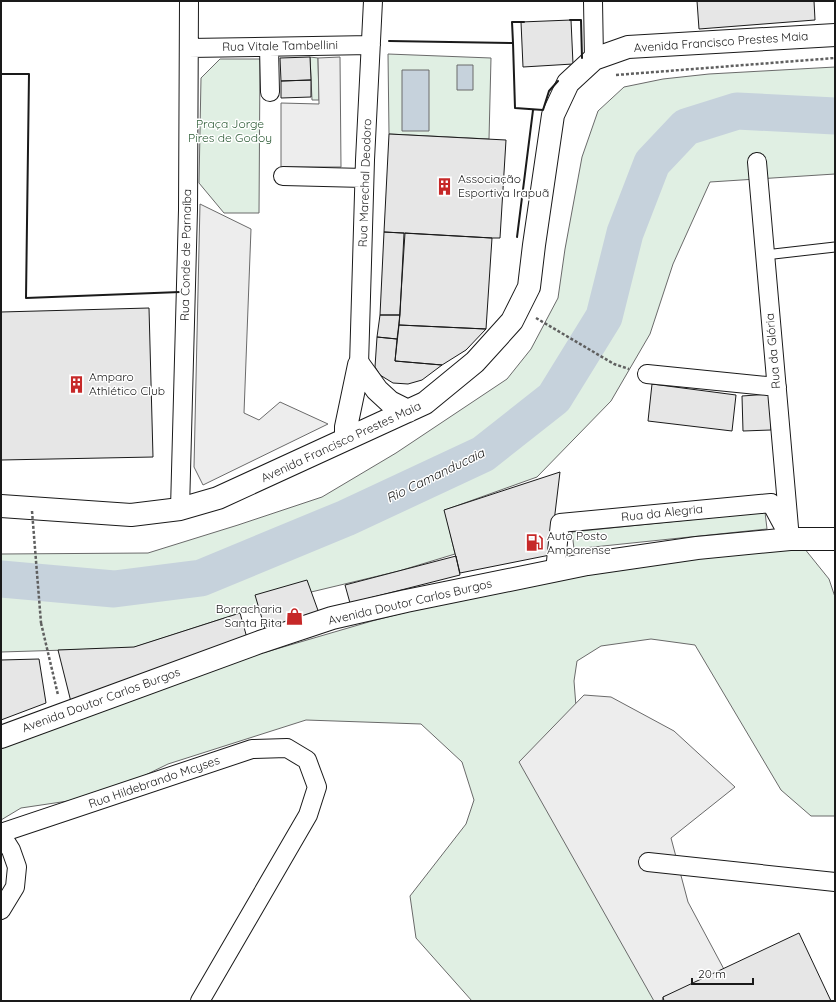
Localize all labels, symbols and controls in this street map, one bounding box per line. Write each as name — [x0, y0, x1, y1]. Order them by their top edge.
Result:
street label: Avenida Francisco Prestes Maia — [633, 28, 809, 55]
street label: Rua Vitale Tambellini — [222, 37, 338, 54]
park label: Praça Jorge Pires de Godoy — [188, 116, 272, 145]
street label: Rua Marechal Deodoro — [355, 118, 374, 248]
place label: Associação Esportiva Irapuã — [458, 171, 549, 200]
building icon: Associação Esportiva Irapuã — [435, 176, 455, 196]
street label: Rua Conde de Parnaíba — [177, 189, 194, 321]
street label: Rua da Glória — [762, 313, 783, 390]
place label: Amparo Athlético Club — [89, 369, 165, 398]
building icon: Amparo Athlético Club — [66, 374, 86, 394]
street label: Avenida Francisco Prestes Maia — [258, 398, 423, 485]
water label: Rio Camanducaia — [383, 444, 488, 506]
street label: Rua da Alegria — [620, 501, 704, 524]
place label: Auto Posto Amparense — [547, 528, 611, 557]
fuel station icon: Auto Posto Amparense — [524, 533, 544, 553]
street label: Avenida Doutor Carlos Burgos — [327, 575, 494, 628]
place label: Borracharia Santa Rita — [216, 601, 282, 630]
shop icon: Borracharia Santa Rita — [285, 606, 305, 626]
street label: Avenida Doutor Carlos Burgos — [20, 664, 182, 735]
street label: Rua Hildebrando Mcyses — [86, 752, 222, 811]
scale bar — [692, 960, 753, 986]
text: 20 m — [698, 966, 726, 981]

